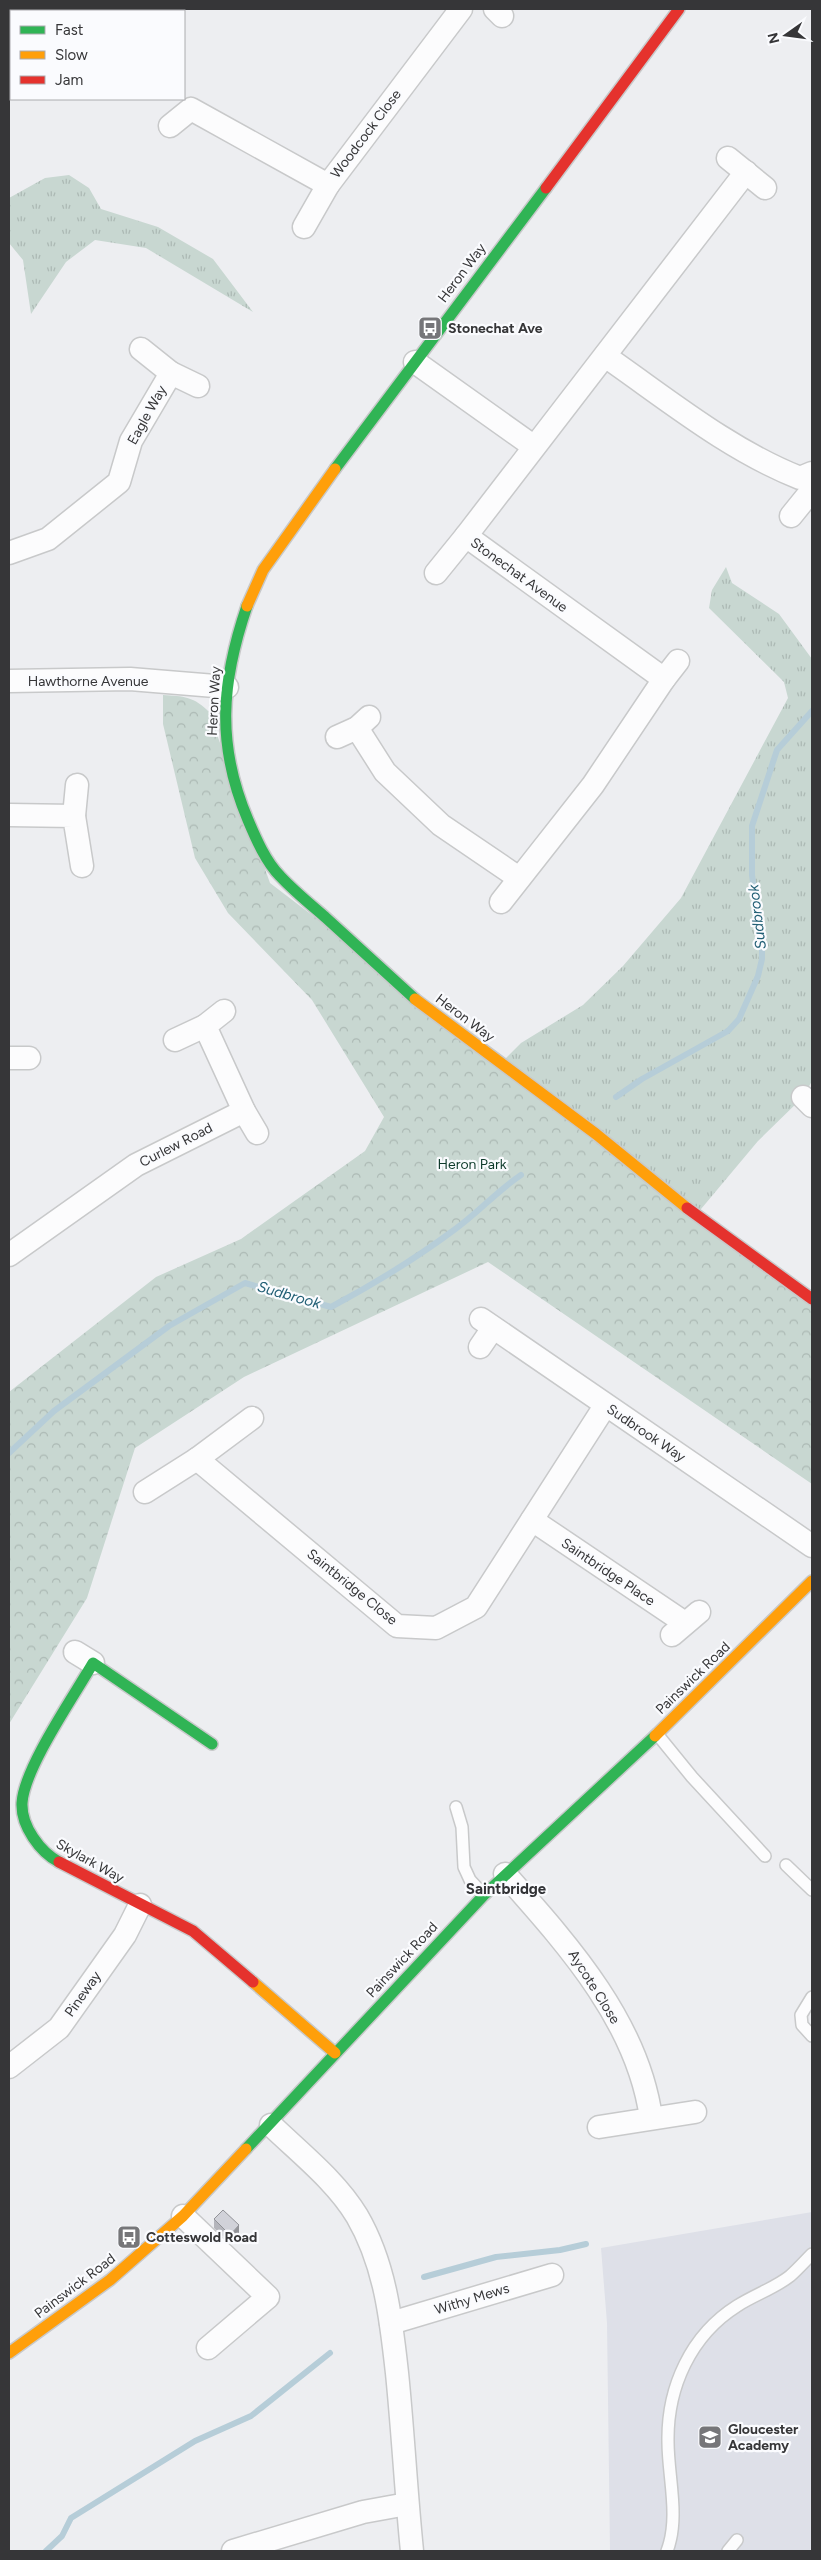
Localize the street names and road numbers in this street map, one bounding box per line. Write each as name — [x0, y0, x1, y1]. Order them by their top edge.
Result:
street label: Woodcock Close — [327, 86, 405, 182]
street label: Heron Way — [434, 240, 490, 306]
street label: Eagle Way — [124, 382, 171, 448]
street label: Stonechat Avenue — [467, 534, 571, 616]
street label: Heron Way — [204, 665, 224, 736]
street label: Hawthorne Avenue — [28, 673, 149, 690]
street label: Heron Way — [432, 990, 498, 1046]
street label: Curlew Road — [137, 1119, 215, 1171]
street label: Sudbrook Way — [603, 1400, 689, 1466]
street label: Saintbridge Place — [558, 1534, 658, 1610]
street label: Saintbridge Close — [303, 1545, 401, 1629]
street label: Painswick Road — [652, 1638, 734, 1718]
street label: Skylark Way — [53, 1835, 128, 1887]
street label: Painswick Road — [363, 1919, 441, 2001]
street label: Aycote Close — [565, 1947, 624, 2027]
street label: Pineway — [61, 1967, 105, 2020]
street label: Painswick Road — [31, 2250, 119, 2322]
street label: Withy Mews — [433, 2280, 511, 2318]

